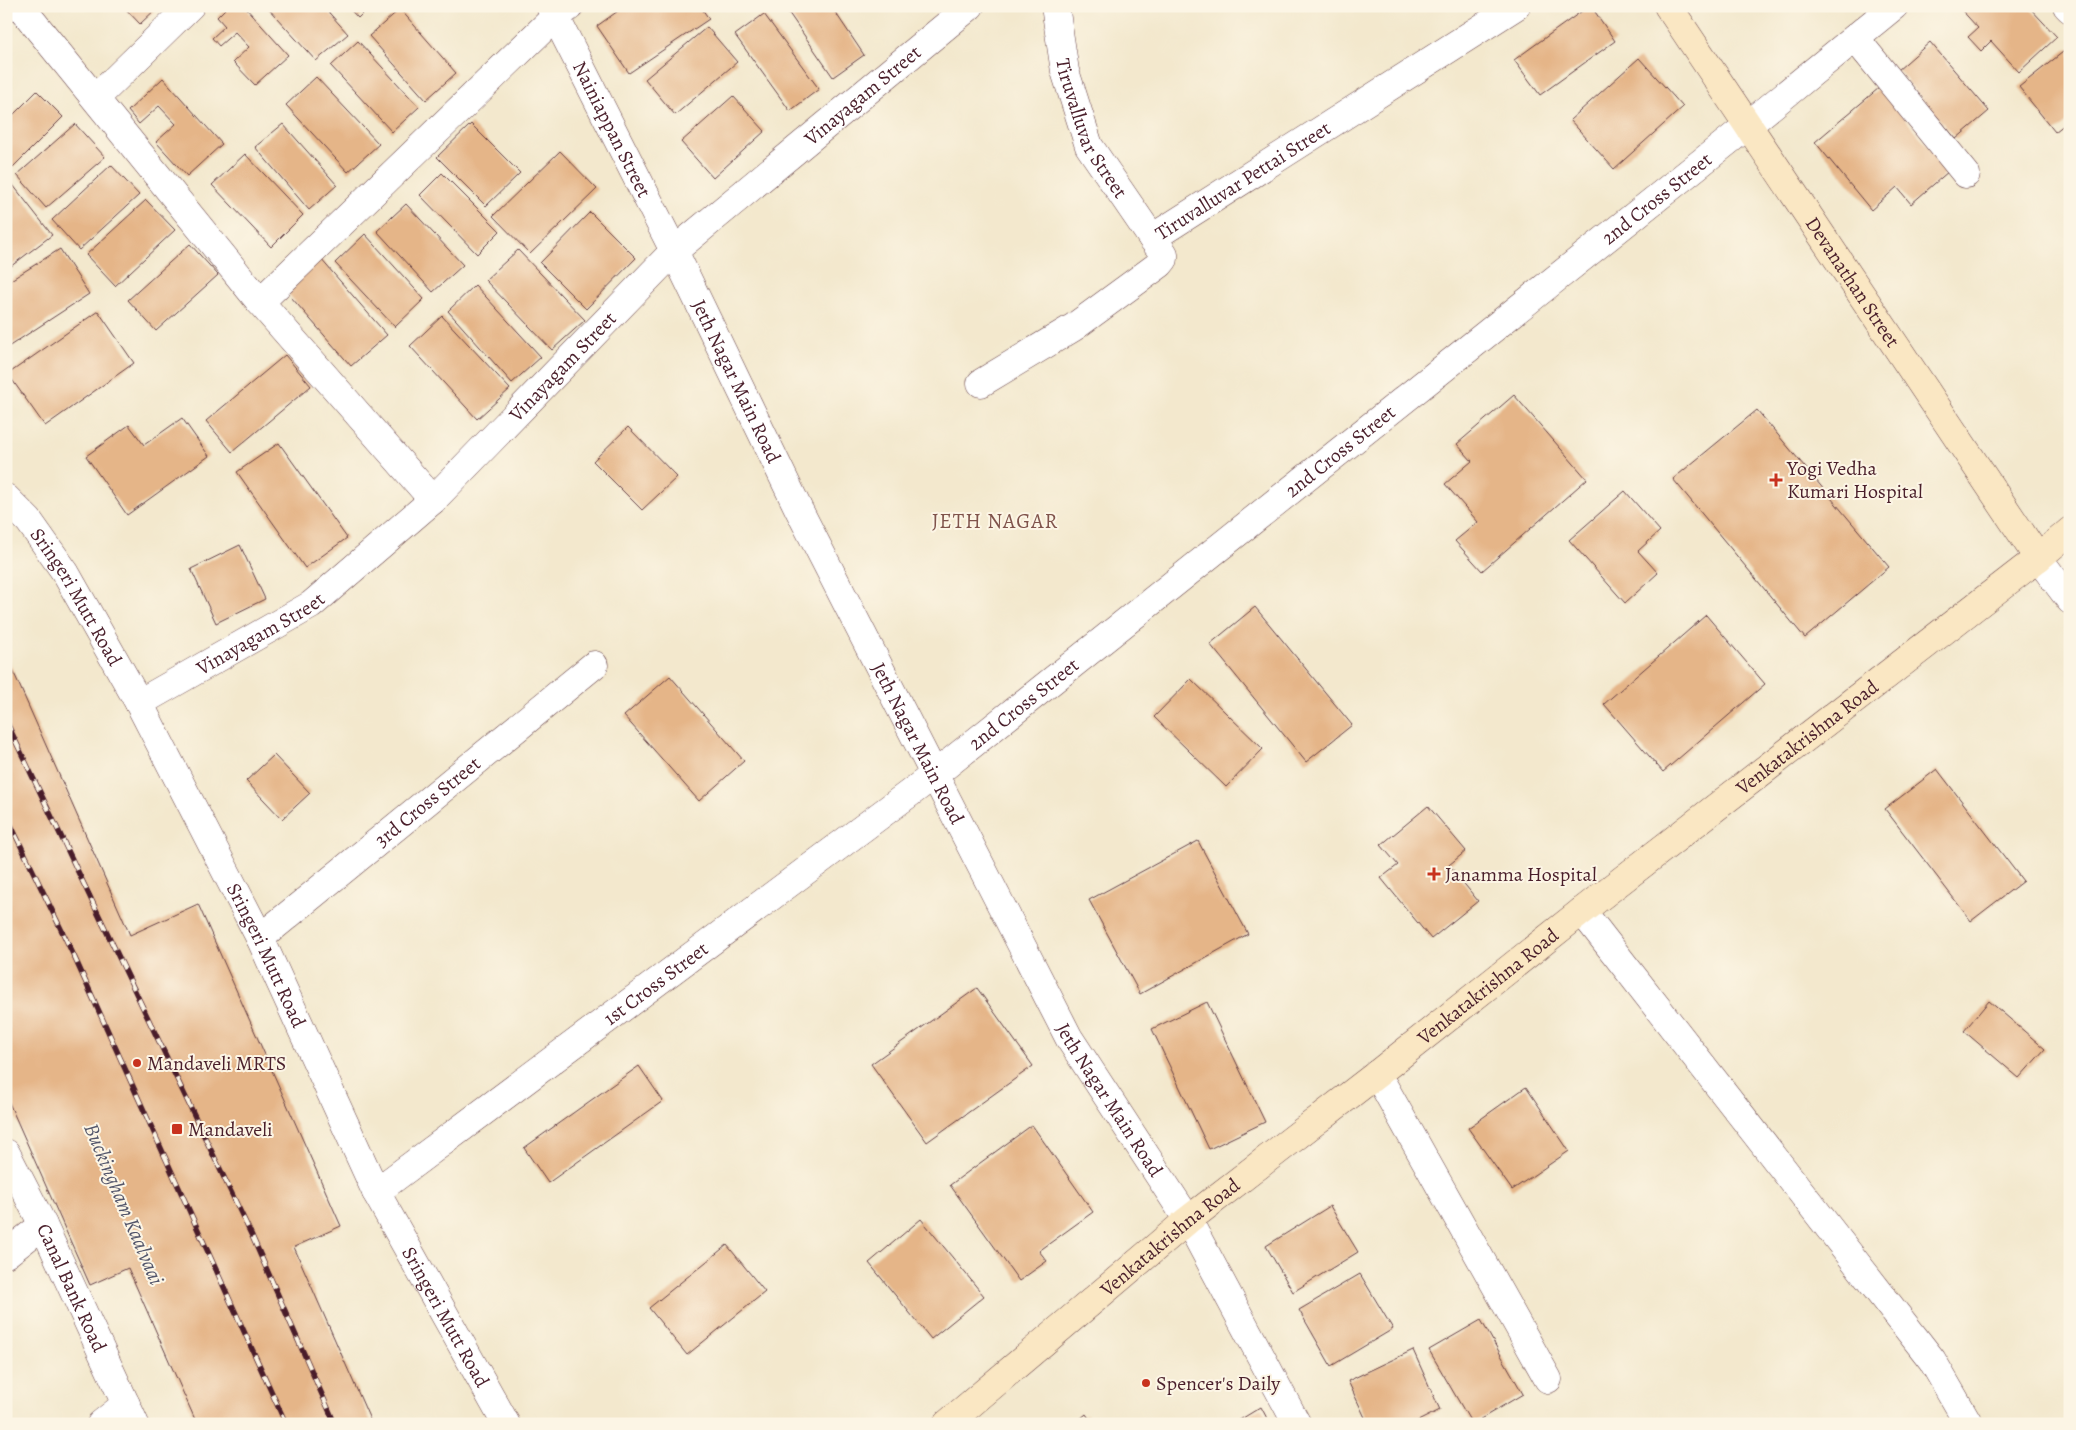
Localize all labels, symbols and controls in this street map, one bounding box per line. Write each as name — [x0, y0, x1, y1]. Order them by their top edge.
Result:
street label: Vinayagam Street — [798, 39, 927, 152]
street label: Nainiappan Street — [566, 57, 658, 202]
street label: Tiruvalluvar Street — [1049, 57, 1134, 204]
street label: Tiruvalluvar Pettai Street — [1150, 115, 1336, 247]
street label: 2nd Cross Street — [1596, 146, 1718, 251]
street label: Devanathan Street — [1799, 211, 1906, 353]
street label: Jeth Nagar Main Road — [685, 295, 787, 468]
street label: Vinayagam Street — [502, 305, 623, 428]
street label: 2nd Cross Street — [1279, 399, 1401, 504]
place label: Yogi Vedha Kumari Hospital — [1786, 455, 1923, 505]
marker: Yogi Vedha Kumari Hospital — [1769, 473, 1783, 487]
district label: JETH NAGAR — [932, 507, 1058, 535]
street label: Sringeri Mutt Road — [24, 522, 128, 671]
street label: Vinayagam Street — [191, 586, 331, 682]
street label: 2nd Cross Street — [963, 651, 1085, 756]
street label: Jeth Nagar Main Road — [865, 658, 970, 829]
street label: Venkatakrishna Road — [1730, 673, 1884, 802]
street label: 3rd Cross Street — [369, 750, 486, 853]
place label: Janamma Hospital — [1445, 861, 1597, 888]
marker: Janamma Hospital — [1427, 867, 1441, 881]
street label: Sringeri Mutt Road — [220, 878, 312, 1032]
street label: Venkatakrishna Road — [1411, 922, 1564, 1052]
street label: 1st Cross Street — [598, 935, 714, 1032]
street label: Jeth Nagar Main Road — [1050, 1018, 1169, 1182]
place label: Mandaveli MRTS — [147, 1050, 286, 1077]
marker: Mandaveli MRTS — [131, 1057, 143, 1069]
place label: Mandaveli — [188, 1116, 273, 1143]
water label: Buckingham Kaalvaai — [77, 1119, 171, 1289]
marker: Mandaveli — [170, 1122, 184, 1136]
street label: Venkatakrishna Road — [1094, 1172, 1246, 1303]
street label: Canal Bank Road — [30, 1219, 113, 1357]
street label: Sringeri Mutt Road — [395, 1242, 496, 1392]
place label: Spencer's Daily — [1156, 1370, 1281, 1397]
marker: Spencer's Daily — [1140, 1377, 1152, 1389]

